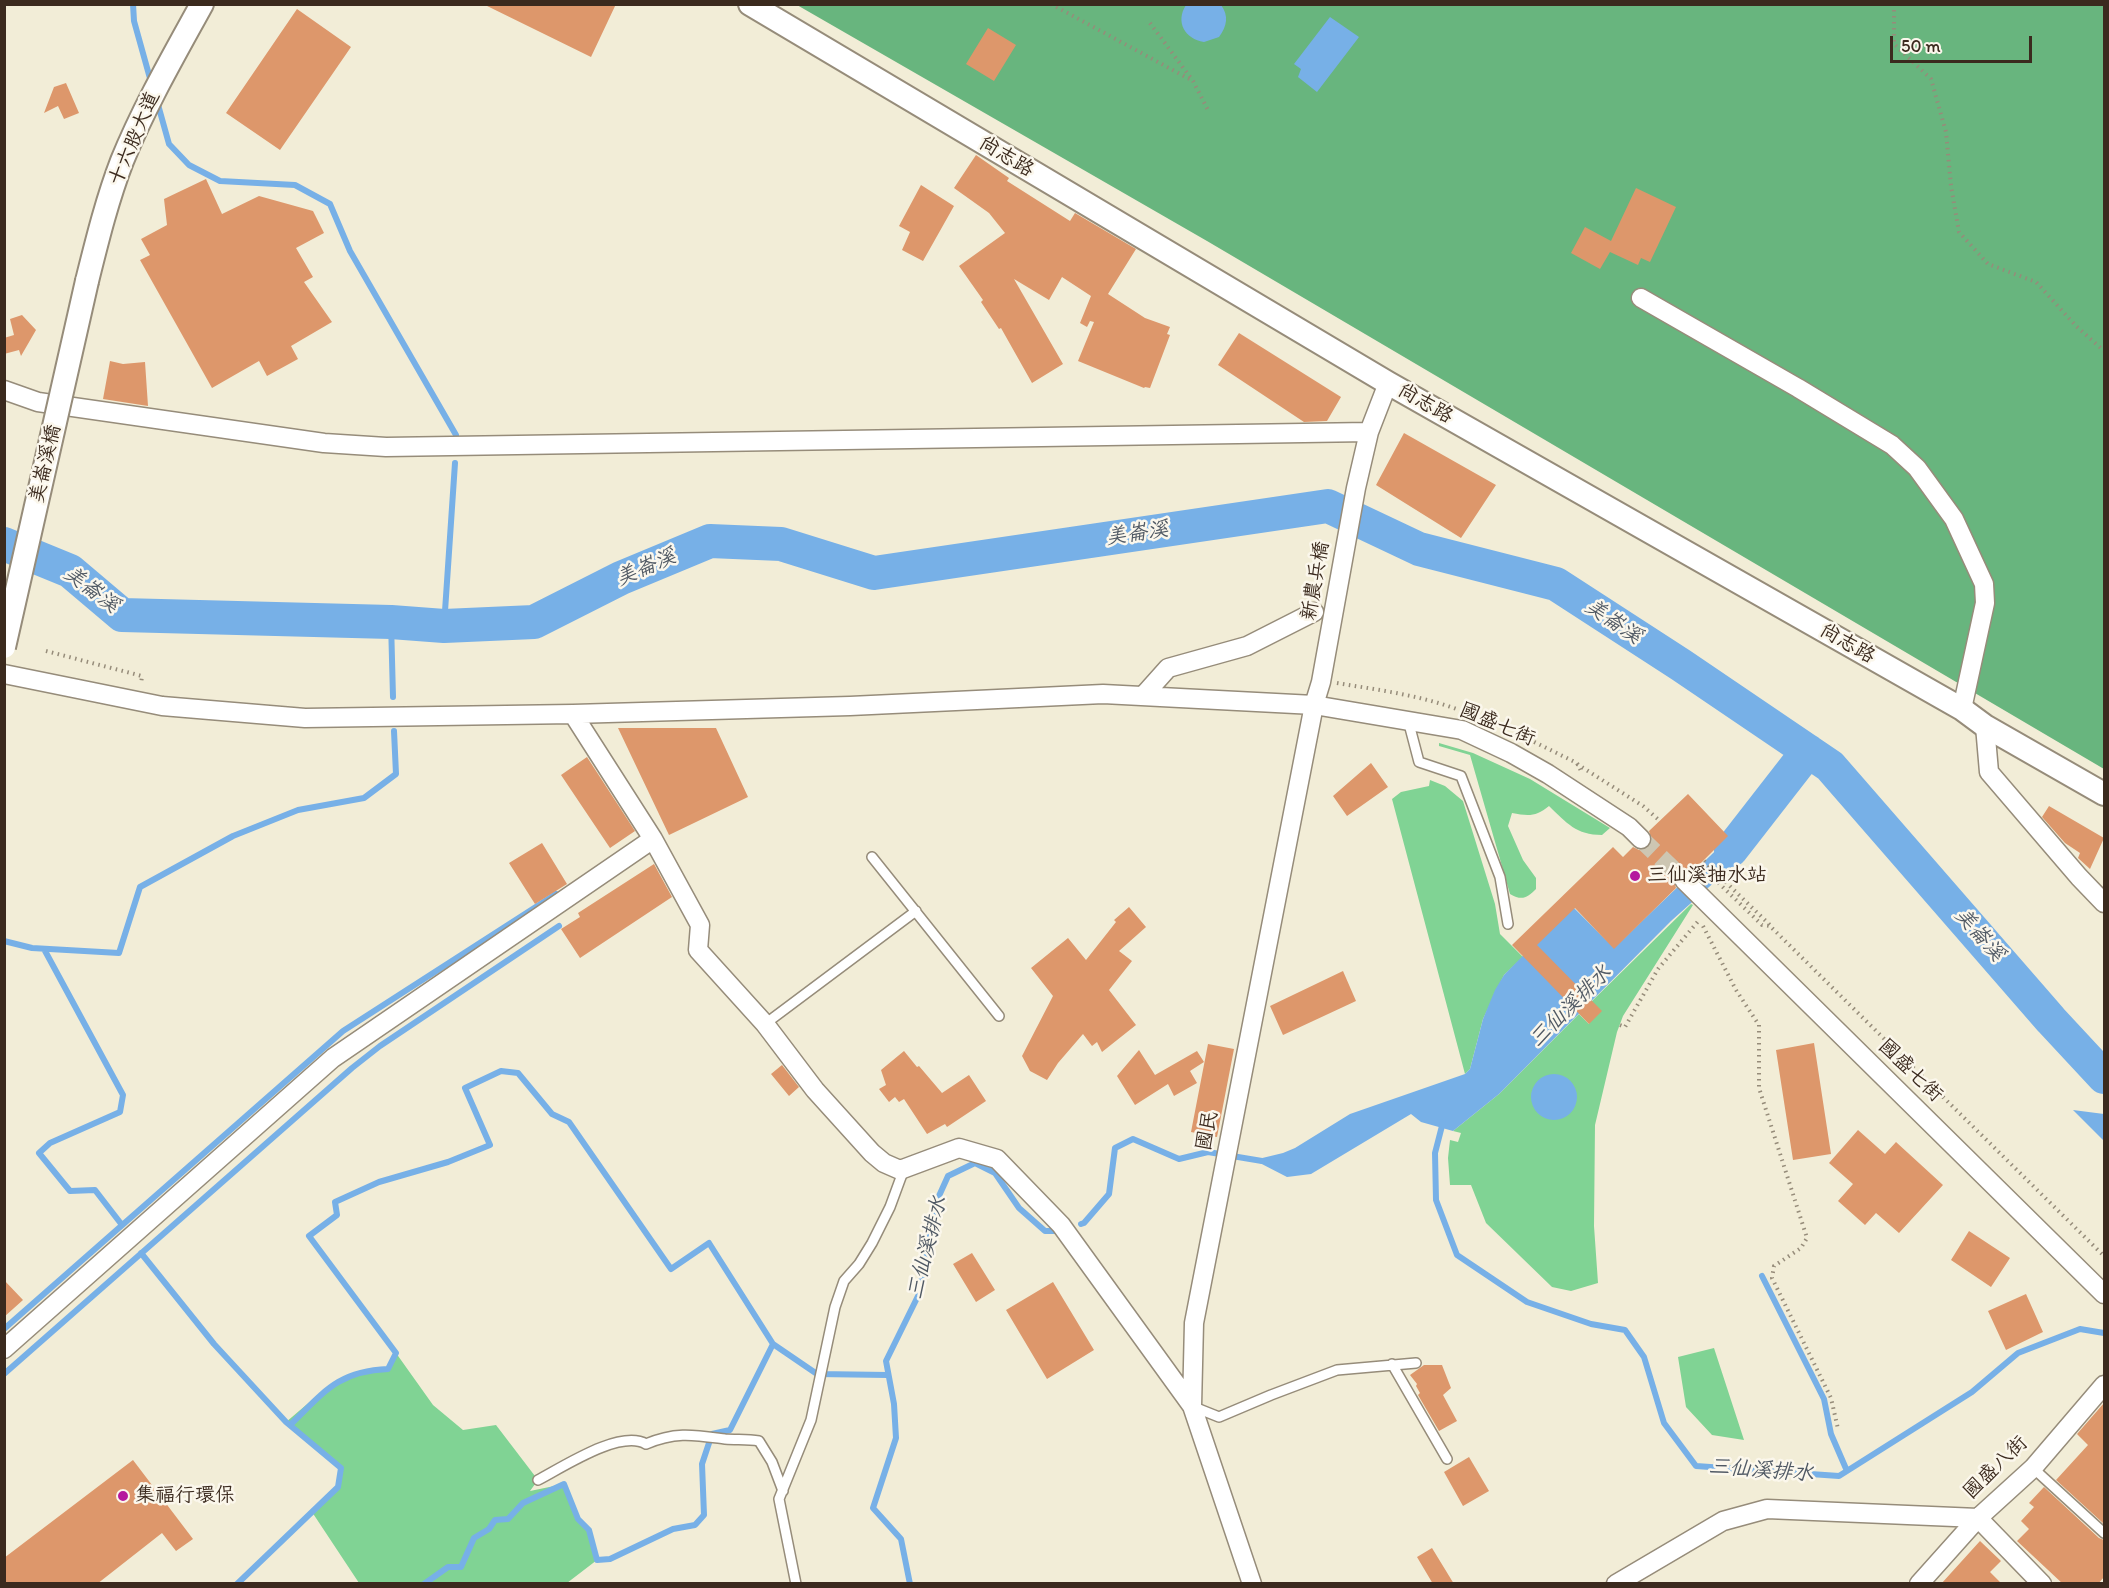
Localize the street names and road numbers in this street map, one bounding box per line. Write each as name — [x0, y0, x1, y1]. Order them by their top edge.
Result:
street label: 十六股大道 — [104, 88, 166, 190]
street label: 尚志路 — [974, 131, 1038, 183]
street label: 尚志路 — [1393, 379, 1457, 429]
street label: 美崙溪橋 — [25, 422, 67, 506]
street label: 新農兵橋 — [1297, 540, 1335, 622]
street label: 尚志路 — [1815, 619, 1879, 669]
street label: 國盛七街 — [1455, 698, 1539, 752]
street label: 國盛七街 — [1873, 1035, 1947, 1107]
street label: 國民 — [1192, 1109, 1224, 1153]
street label: 國盛八街 — [1959, 1432, 2033, 1504]

